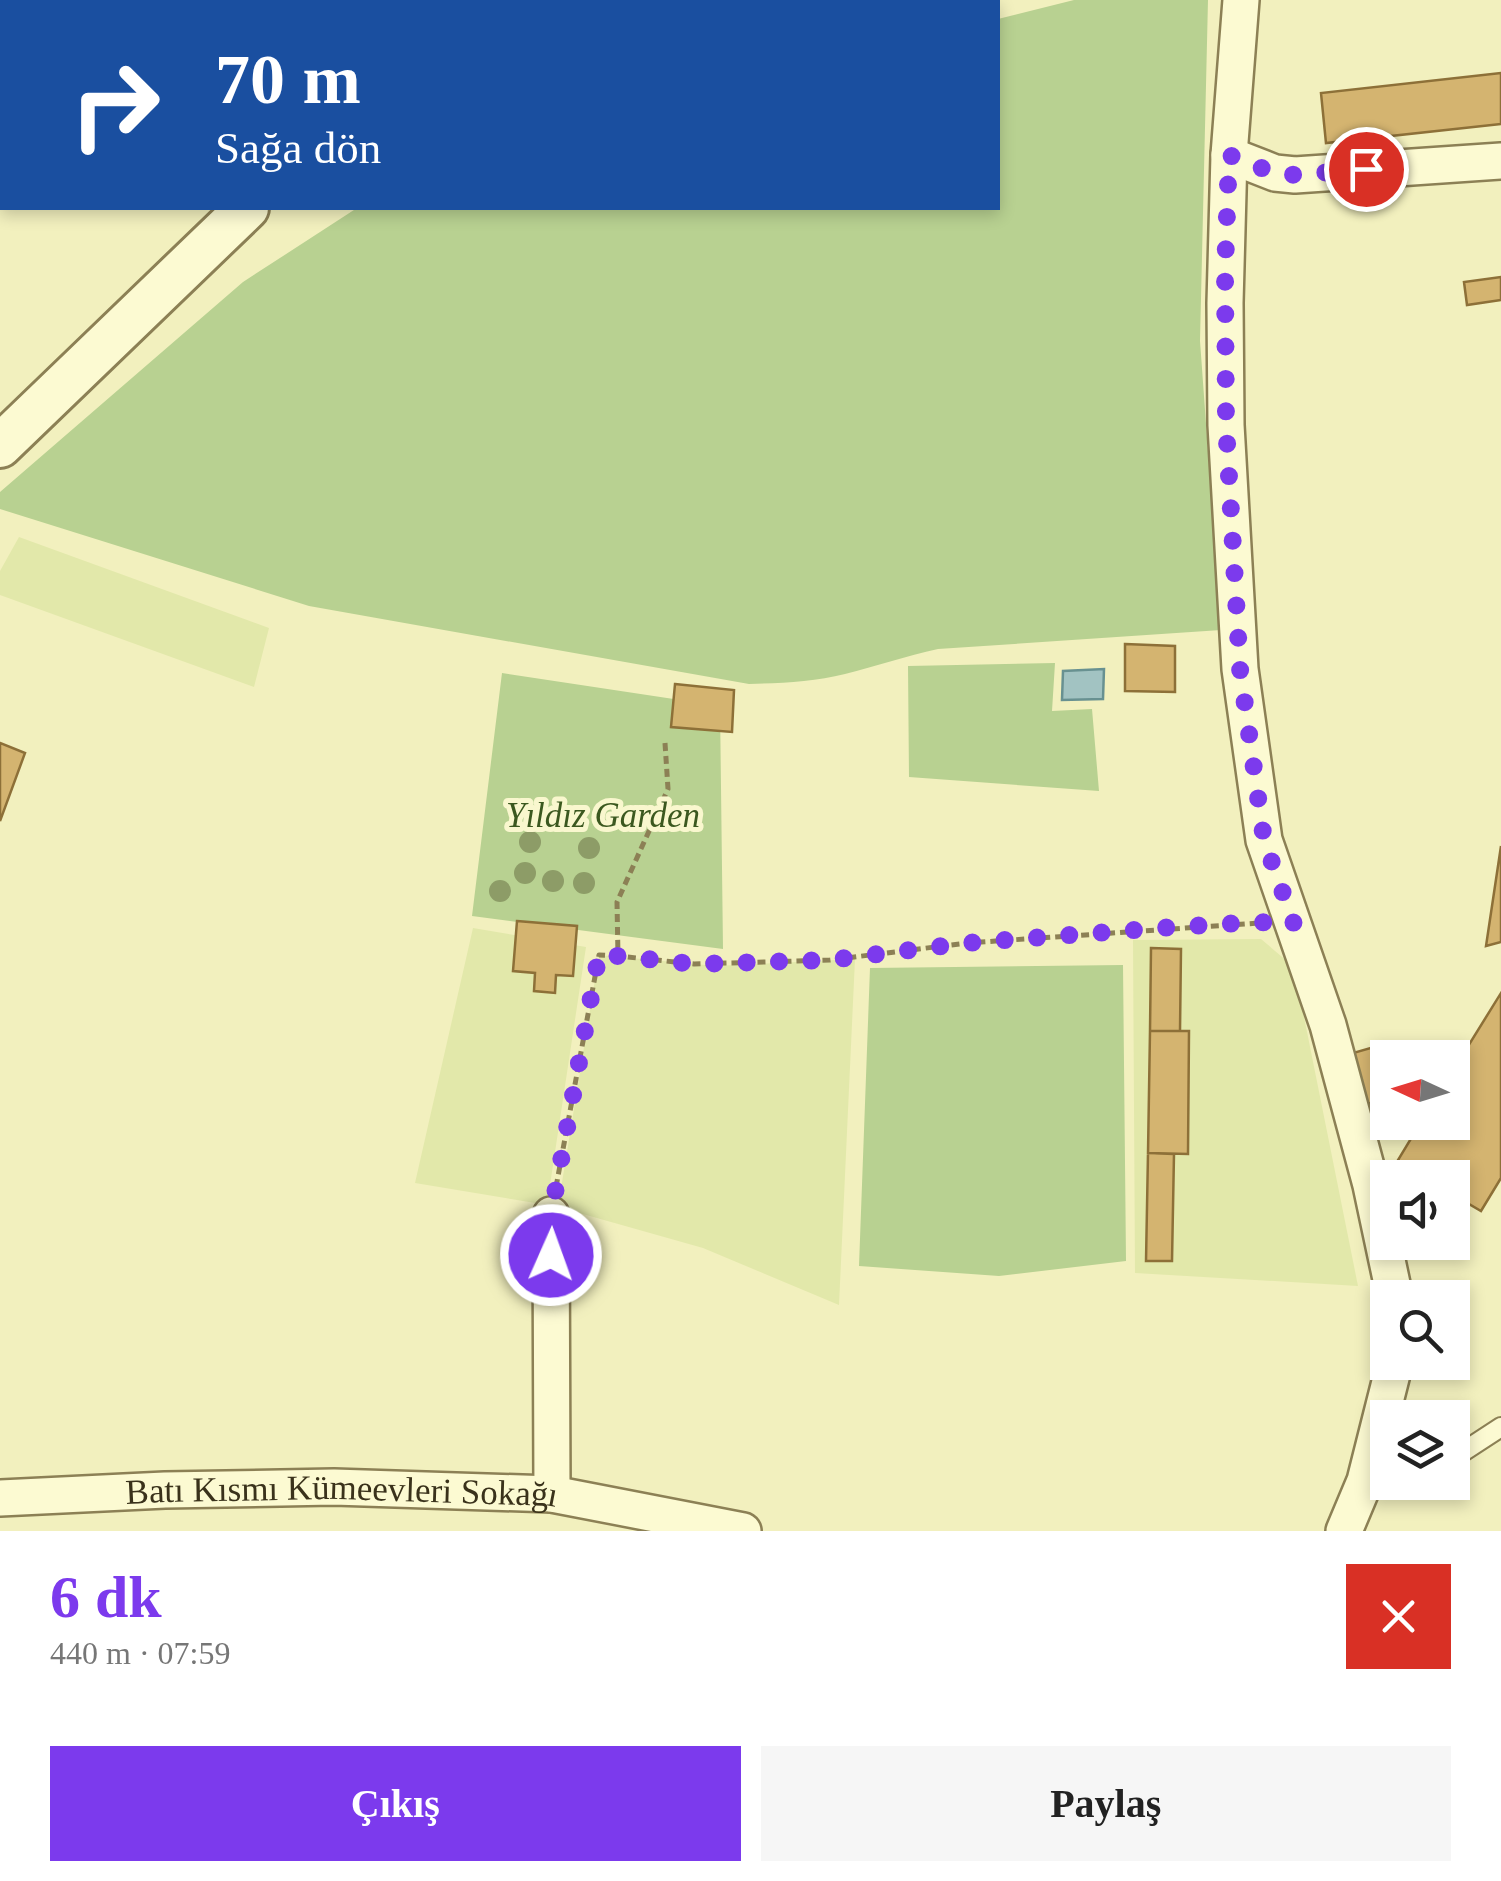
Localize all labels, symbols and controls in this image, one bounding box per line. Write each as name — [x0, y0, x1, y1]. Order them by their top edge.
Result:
icon: right — [50, 40, 180, 170]
text: 70 m — [215, 41, 361, 118]
text: Sağa dön — [215, 123, 381, 173]
pin — [1324, 127, 1409, 212]
icon: arrive — [1339, 142, 1394, 197]
park label: Yıldız Garden — [506, 796, 700, 835]
north arrow — [1370, 1040, 1470, 1140]
map controls — [1370, 1040, 1470, 1500]
button: sound — [1370, 1160, 1470, 1260]
position arrow — [499, 1203, 603, 1307]
button: search — [1370, 1280, 1470, 1380]
button: layers — [1370, 1400, 1470, 1500]
street label: Batı Kısmı Kümeevleri Sokağı — [125, 1467, 562, 1514]
text: 6 dk — [50, 1564, 162, 1630]
button: close — [1346, 1564, 1451, 1669]
text: 440 m · 07:59 — [50, 1635, 230, 1671]
button: Çıkış — [50, 1746, 741, 1861]
button: Paylaş — [761, 1746, 1451, 1861]

